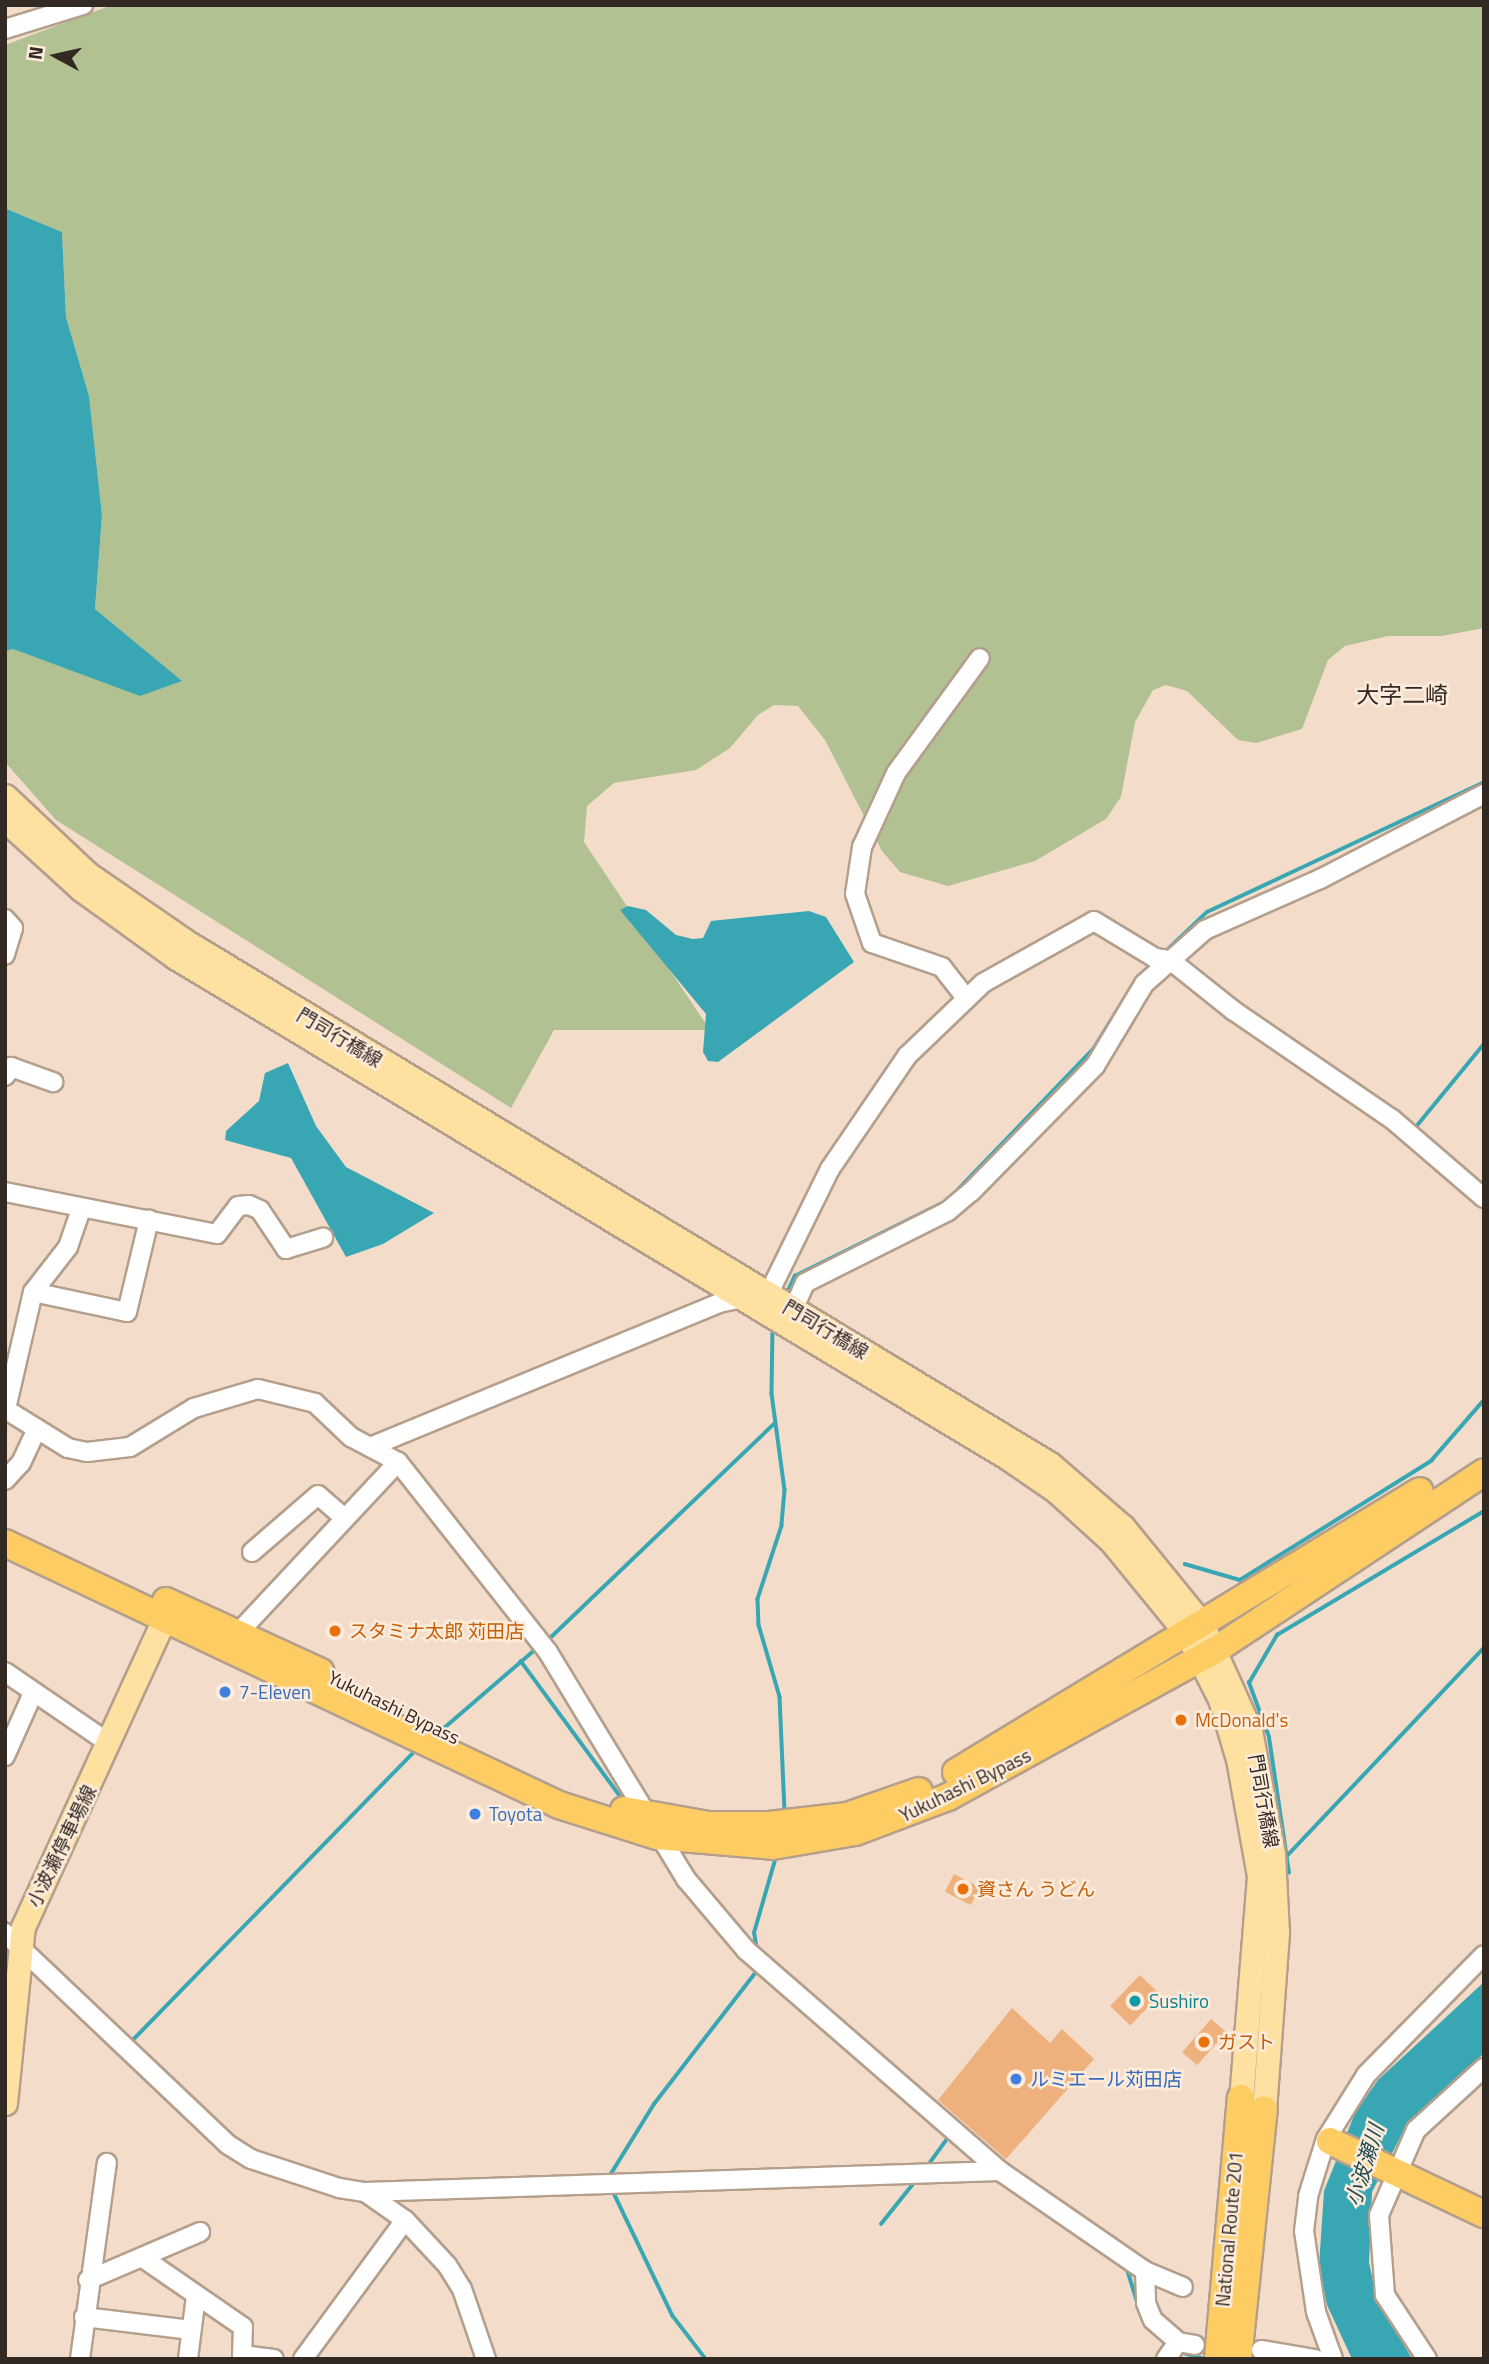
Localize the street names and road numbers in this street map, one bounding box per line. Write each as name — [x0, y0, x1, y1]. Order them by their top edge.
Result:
street label: 門司行橋線 — [293, 1003, 387, 1071]
street label: 門司行橋線 — [779, 1295, 873, 1363]
street label: Yukuhashi Bypass — [325, 1665, 463, 1749]
street label: Yukuhashi Bypass — [896, 1743, 1034, 1827]
street label: 門司行橋線 — [1245, 1752, 1283, 1850]
street label: 小波瀬停車場線 — [22, 1781, 100, 1911]
street label: National Route 201 — [1211, 2151, 1247, 2307]

